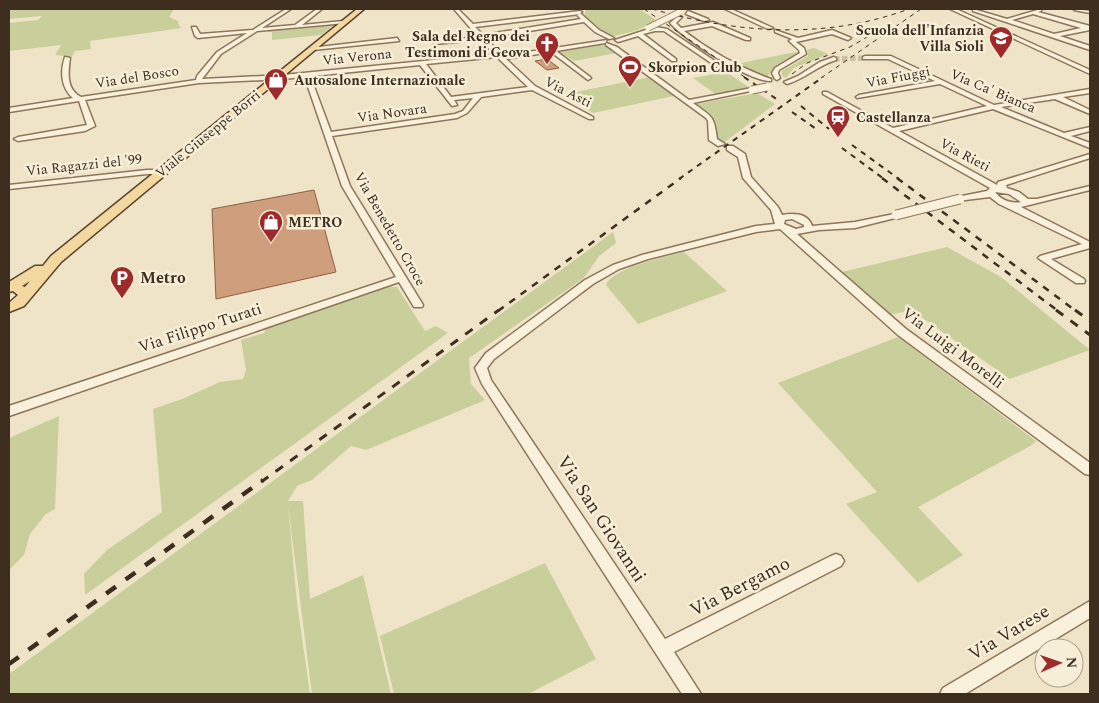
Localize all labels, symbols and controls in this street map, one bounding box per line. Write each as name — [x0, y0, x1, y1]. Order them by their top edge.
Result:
place label: Scuola dell'Infanzia Villa Sioli — [856, 20, 985, 57]
school or university icon: Scuola dell'Infanzia Villa Sioli — [988, 25, 1014, 59]
place label: Sala del Regno dei Testimoni di Geova — [405, 26, 531, 63]
church icon: Sala del Regno dei Testimoni di Geova — [534, 31, 560, 65]
street label: Via Verona — [321, 43, 393, 71]
sports icon: Skorpion Club — [617, 54, 643, 88]
place label: Skorpion Club — [648, 57, 741, 78]
street label: Via del Bosco — [94, 60, 180, 94]
street label: Via Fiuggi — [864, 60, 932, 94]
street label: Via Ca' Bianca — [947, 64, 1039, 119]
shop icon: Autosalone Internazionale — [263, 67, 289, 101]
place label: Autosalone Internazionale — [294, 70, 465, 91]
street label: Via Asti — [541, 71, 595, 113]
street label: Viale Giuseppe Borri — [151, 85, 265, 183]
street label: Via Novara — [356, 98, 428, 128]
station icon: Castellanza — [825, 104, 851, 138]
place label: Castellanza — [856, 107, 931, 128]
street label: Via Rieti — [936, 133, 994, 177]
street label: Via Ragazzi del '99 — [25, 148, 143, 182]
street label: Via Benedetto Croce — [349, 168, 431, 290]
shop icon: METRO — [258, 209, 284, 243]
place label: METRO — [288, 212, 342, 233]
parking icon: Metro — [109, 265, 135, 299]
place label: Metro — [140, 266, 186, 290]
street label: Via Filippo Turati — [135, 297, 265, 359]
street label: Via Luigi Morelli — [897, 301, 1009, 395]
street label: Via San Giovanni — [549, 450, 653, 588]
street label: Via Bergamo — [685, 549, 795, 625]
street label: Via Varese — [963, 597, 1055, 669]
north arrow — [1034, 638, 1084, 688]
text: N — [1061, 656, 1082, 669]

